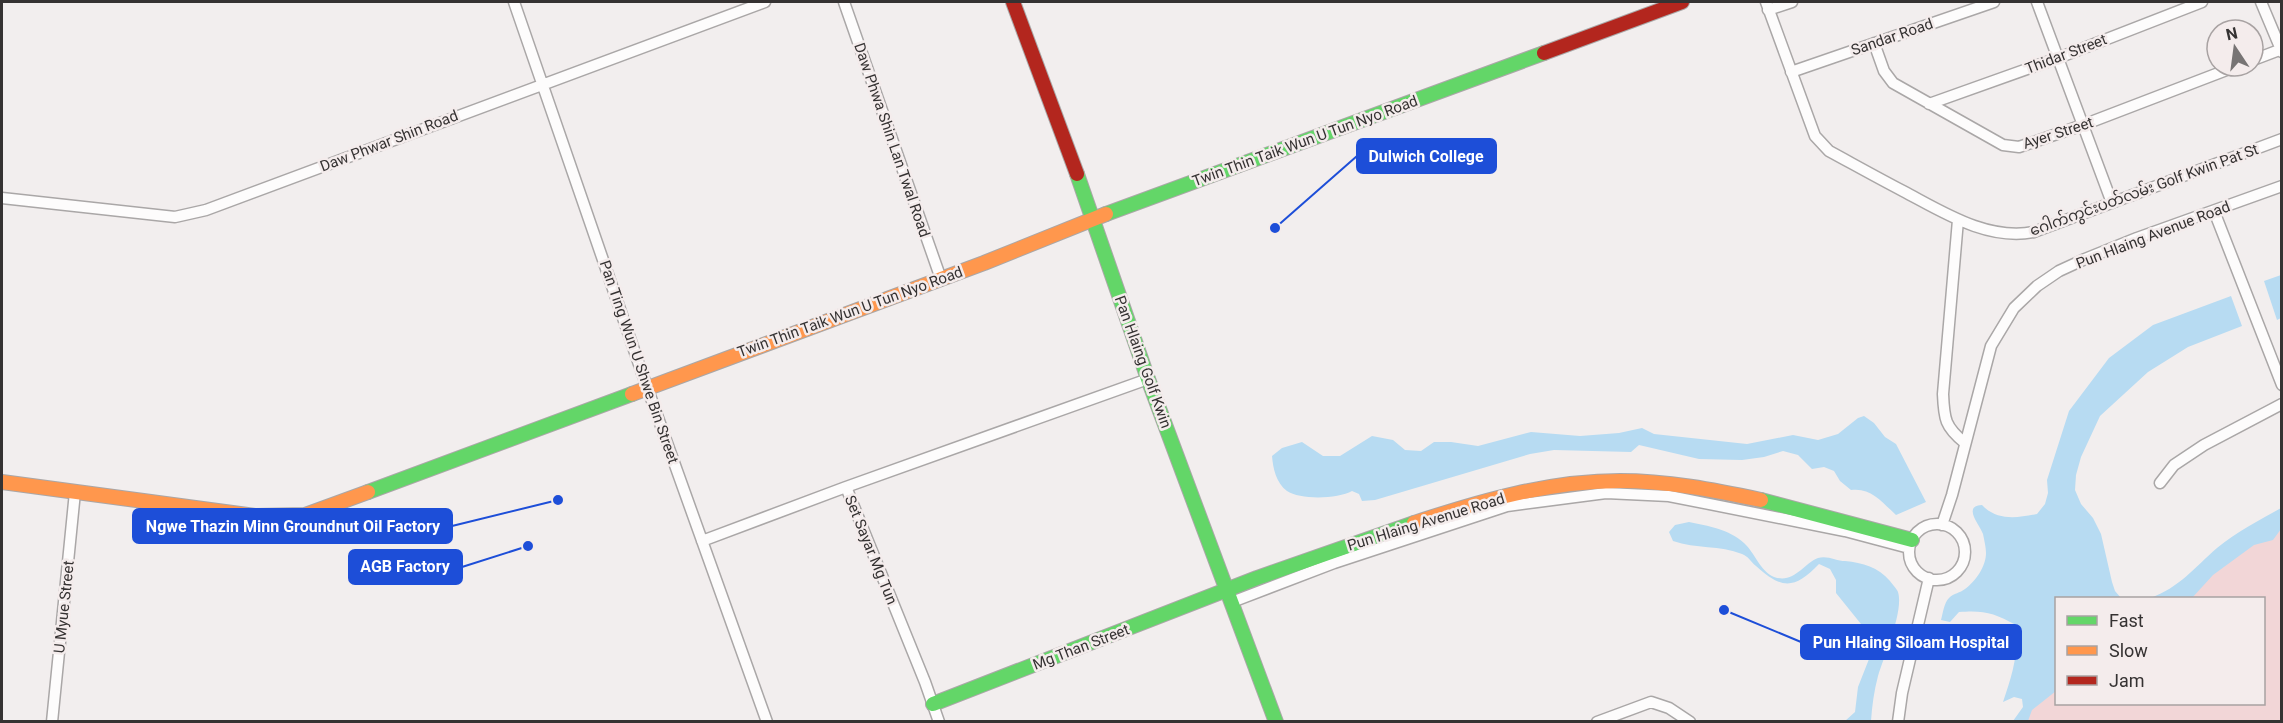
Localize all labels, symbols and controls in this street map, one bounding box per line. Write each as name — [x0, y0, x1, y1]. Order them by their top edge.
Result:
street label: Sandar Road — [1849, 15, 1935, 59]
north arrow — [2205, 18, 2265, 78]
text: N — [2224, 23, 2239, 44]
street label: Thidar Street — [2023, 30, 2109, 78]
street label: Daw Phwa Shin Lan Twal Road — [850, 40, 934, 240]
street label: Twin Thin Taik Wun U Tun Nyo Road — [1190, 92, 1420, 190]
street label: Daw Phwar Shin Road — [318, 106, 460, 176]
street label: Ayer Street — [2021, 113, 2095, 153]
callout: Dulwich College — [1357, 139, 1496, 173]
street label: ဂေါက်ကွင်းပတ်လမ်း Golf Kwin Pat St — [2027, 139, 2262, 242]
text: Dulwich College — [1368, 147, 1484, 166]
street label: Pun Hlaing Avenue Road — [2073, 197, 2233, 273]
street label: Pan Ting Wun U Shwe Bin Street — [596, 258, 682, 466]
street label: Twin Thin Taik Wun U Tun Nyo Road — [735, 263, 965, 361]
street label: Pan Hlaing Golf Kwin — [1111, 293, 1175, 431]
street label: Pun Hlaing Avenue Road — [1345, 489, 1507, 555]
street label: Set Sayar Mg Tun — [841, 493, 901, 607]
callout: Ngwe Thazin Minn Groundnut Oil Factory — [133, 509, 452, 543]
text: Ngwe Thazin Minn Groundnut Oil Factory — [146, 517, 441, 536]
callout: AGB Factory — [349, 550, 462, 584]
text: AGB Factory — [360, 557, 451, 576]
street label: U Myue Street — [50, 560, 78, 654]
legend — [2055, 597, 2265, 705]
text: Fast — [2109, 610, 2144, 631]
street label: Mg Than Street — [1030, 620, 1132, 674]
callout: Pun Hlaing Siloam Hospital — [1801, 625, 2021, 659]
text: Pun Hlaing Siloam Hospital — [1813, 633, 2009, 652]
text: Slow — [2109, 640, 2148, 661]
text: Jam — [2109, 670, 2145, 691]

